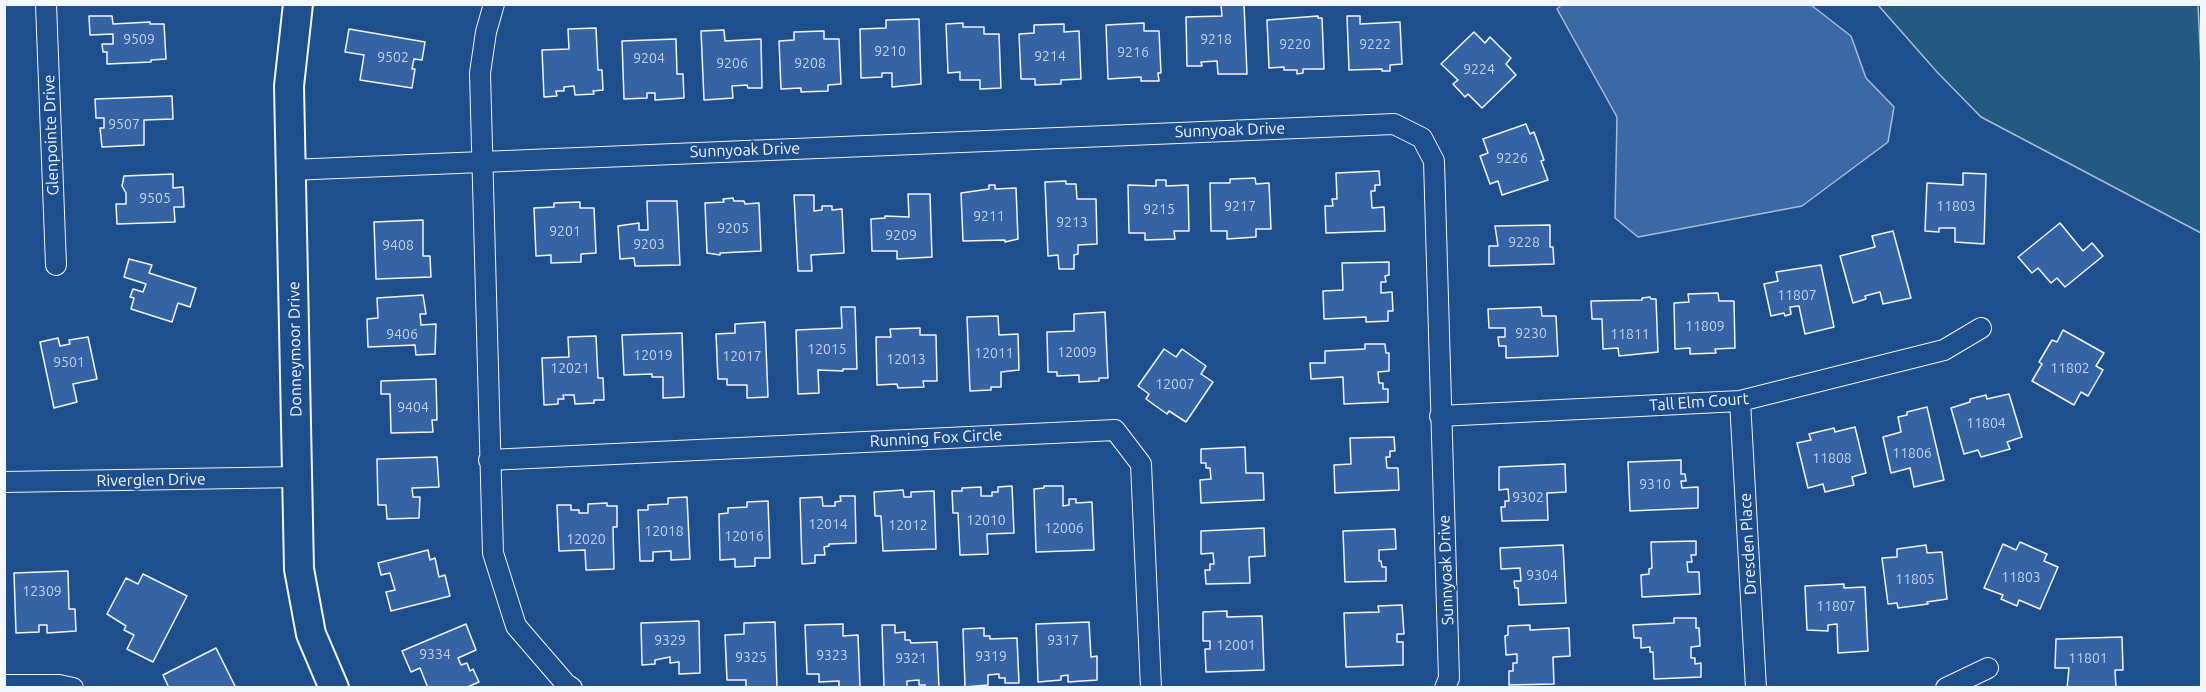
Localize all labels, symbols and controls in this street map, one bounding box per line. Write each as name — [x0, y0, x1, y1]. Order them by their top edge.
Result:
house number: 9509 — [123, 31, 155, 47]
house number: 9218 — [1200, 31, 1232, 47]
house number: 9220 — [1279, 36, 1311, 52]
house number: 9222 — [1359, 36, 1391, 52]
house number: 9210 — [874, 43, 906, 59]
house number: 9216 — [1117, 44, 1149, 60]
house number: 9214 — [1034, 48, 1066, 64]
house number: 9502 — [377, 49, 409, 65]
house number: 9204 — [633, 50, 665, 66]
house number: 9206 — [716, 55, 748, 71]
house number: 9208 — [794, 55, 826, 71]
house number: 9224 — [1463, 61, 1495, 77]
street label: Glenpointe Drive — [39, 74, 63, 196]
house number: 9507 — [108, 116, 140, 132]
street label: Sunnyoak Drive — [1174, 118, 1286, 142]
street label: Sunnyoak Drive — [689, 138, 801, 162]
house number: 9226 — [1496, 150, 1528, 166]
house number: 9505 — [139, 190, 171, 206]
house number: 9217 — [1224, 198, 1256, 214]
house number: 11803 — [1936, 198, 1976, 214]
house number: 9215 — [1143, 201, 1175, 217]
house number: 9211 — [973, 208, 1005, 224]
house number: 9213 — [1056, 214, 1088, 230]
house number: 9205 — [717, 220, 749, 236]
house number: 9201 — [549, 223, 581, 239]
house number: 9209 — [885, 227, 917, 243]
house number: 9228 — [1508, 234, 1540, 250]
house number: 9203 — [633, 236, 665, 252]
house number: 9408 — [382, 237, 414, 253]
street label: Donneymoor Drive — [284, 281, 306, 417]
house number: 11807 — [1777, 287, 1817, 303]
house number: 11809 — [1685, 318, 1725, 334]
house number: 9230 — [1515, 325, 1547, 341]
house number: 9406 — [386, 326, 418, 342]
house number: 11811 — [1610, 326, 1650, 342]
house number: 12015 — [807, 341, 847, 357]
house number: 12009 — [1057, 344, 1097, 360]
house number: 12011 — [974, 345, 1014, 361]
house number: 12019 — [633, 347, 673, 363]
house number: 12017 — [722, 348, 762, 364]
house number: 12013 — [886, 351, 926, 367]
house number: 9501 — [53, 354, 85, 370]
house number: 12021 — [550, 360, 590, 376]
house number: 11802 — [2050, 360, 2090, 376]
house number: 12007 — [1155, 376, 1195, 392]
street label: Tall Elm Court — [1649, 389, 1749, 415]
house number: 9404 — [397, 399, 429, 415]
house number: 11804 — [1966, 415, 2006, 431]
street label: Running Fox Circle — [869, 425, 1003, 451]
house number: 11806 — [1892, 445, 1932, 461]
house number: 11808 — [1812, 450, 1852, 466]
street label: Riverglen Drive — [96, 469, 206, 491]
house number: 9310 — [1639, 476, 1671, 492]
house number: 9302 — [1512, 489, 1544, 505]
street label: Dresden Place — [1736, 492, 1760, 596]
house number: 12010 — [966, 512, 1006, 528]
street label: Sunnyoak Drive — [1434, 514, 1458, 626]
house number: 12014 — [808, 516, 848, 532]
house number: 12012 — [888, 517, 928, 533]
house number: 12006 — [1044, 520, 1084, 536]
house number: 12018 — [644, 523, 684, 539]
house number: 12016 — [724, 528, 764, 544]
house number: 12020 — [566, 531, 606, 547]
house number: 9304 — [1526, 567, 1558, 583]
house number: 11803 — [2001, 569, 2041, 585]
house number: 11805 — [1895, 571, 1935, 587]
house number: 12309 — [22, 583, 62, 599]
house number: 11807 — [1816, 598, 1856, 614]
house number: 9329 — [654, 632, 686, 648]
house number: 9317 — [1047, 632, 1079, 648]
house number: 12001 — [1216, 637, 1256, 653]
house number: 9334 — [419, 646, 451, 662]
house number: 9323 — [816, 647, 848, 663]
house number: 9319 — [975, 648, 1007, 664]
house number: 9325 — [735, 649, 767, 665]
house number: 9321 — [895, 650, 927, 666]
house number: 11801 — [2068, 650, 2108, 666]

